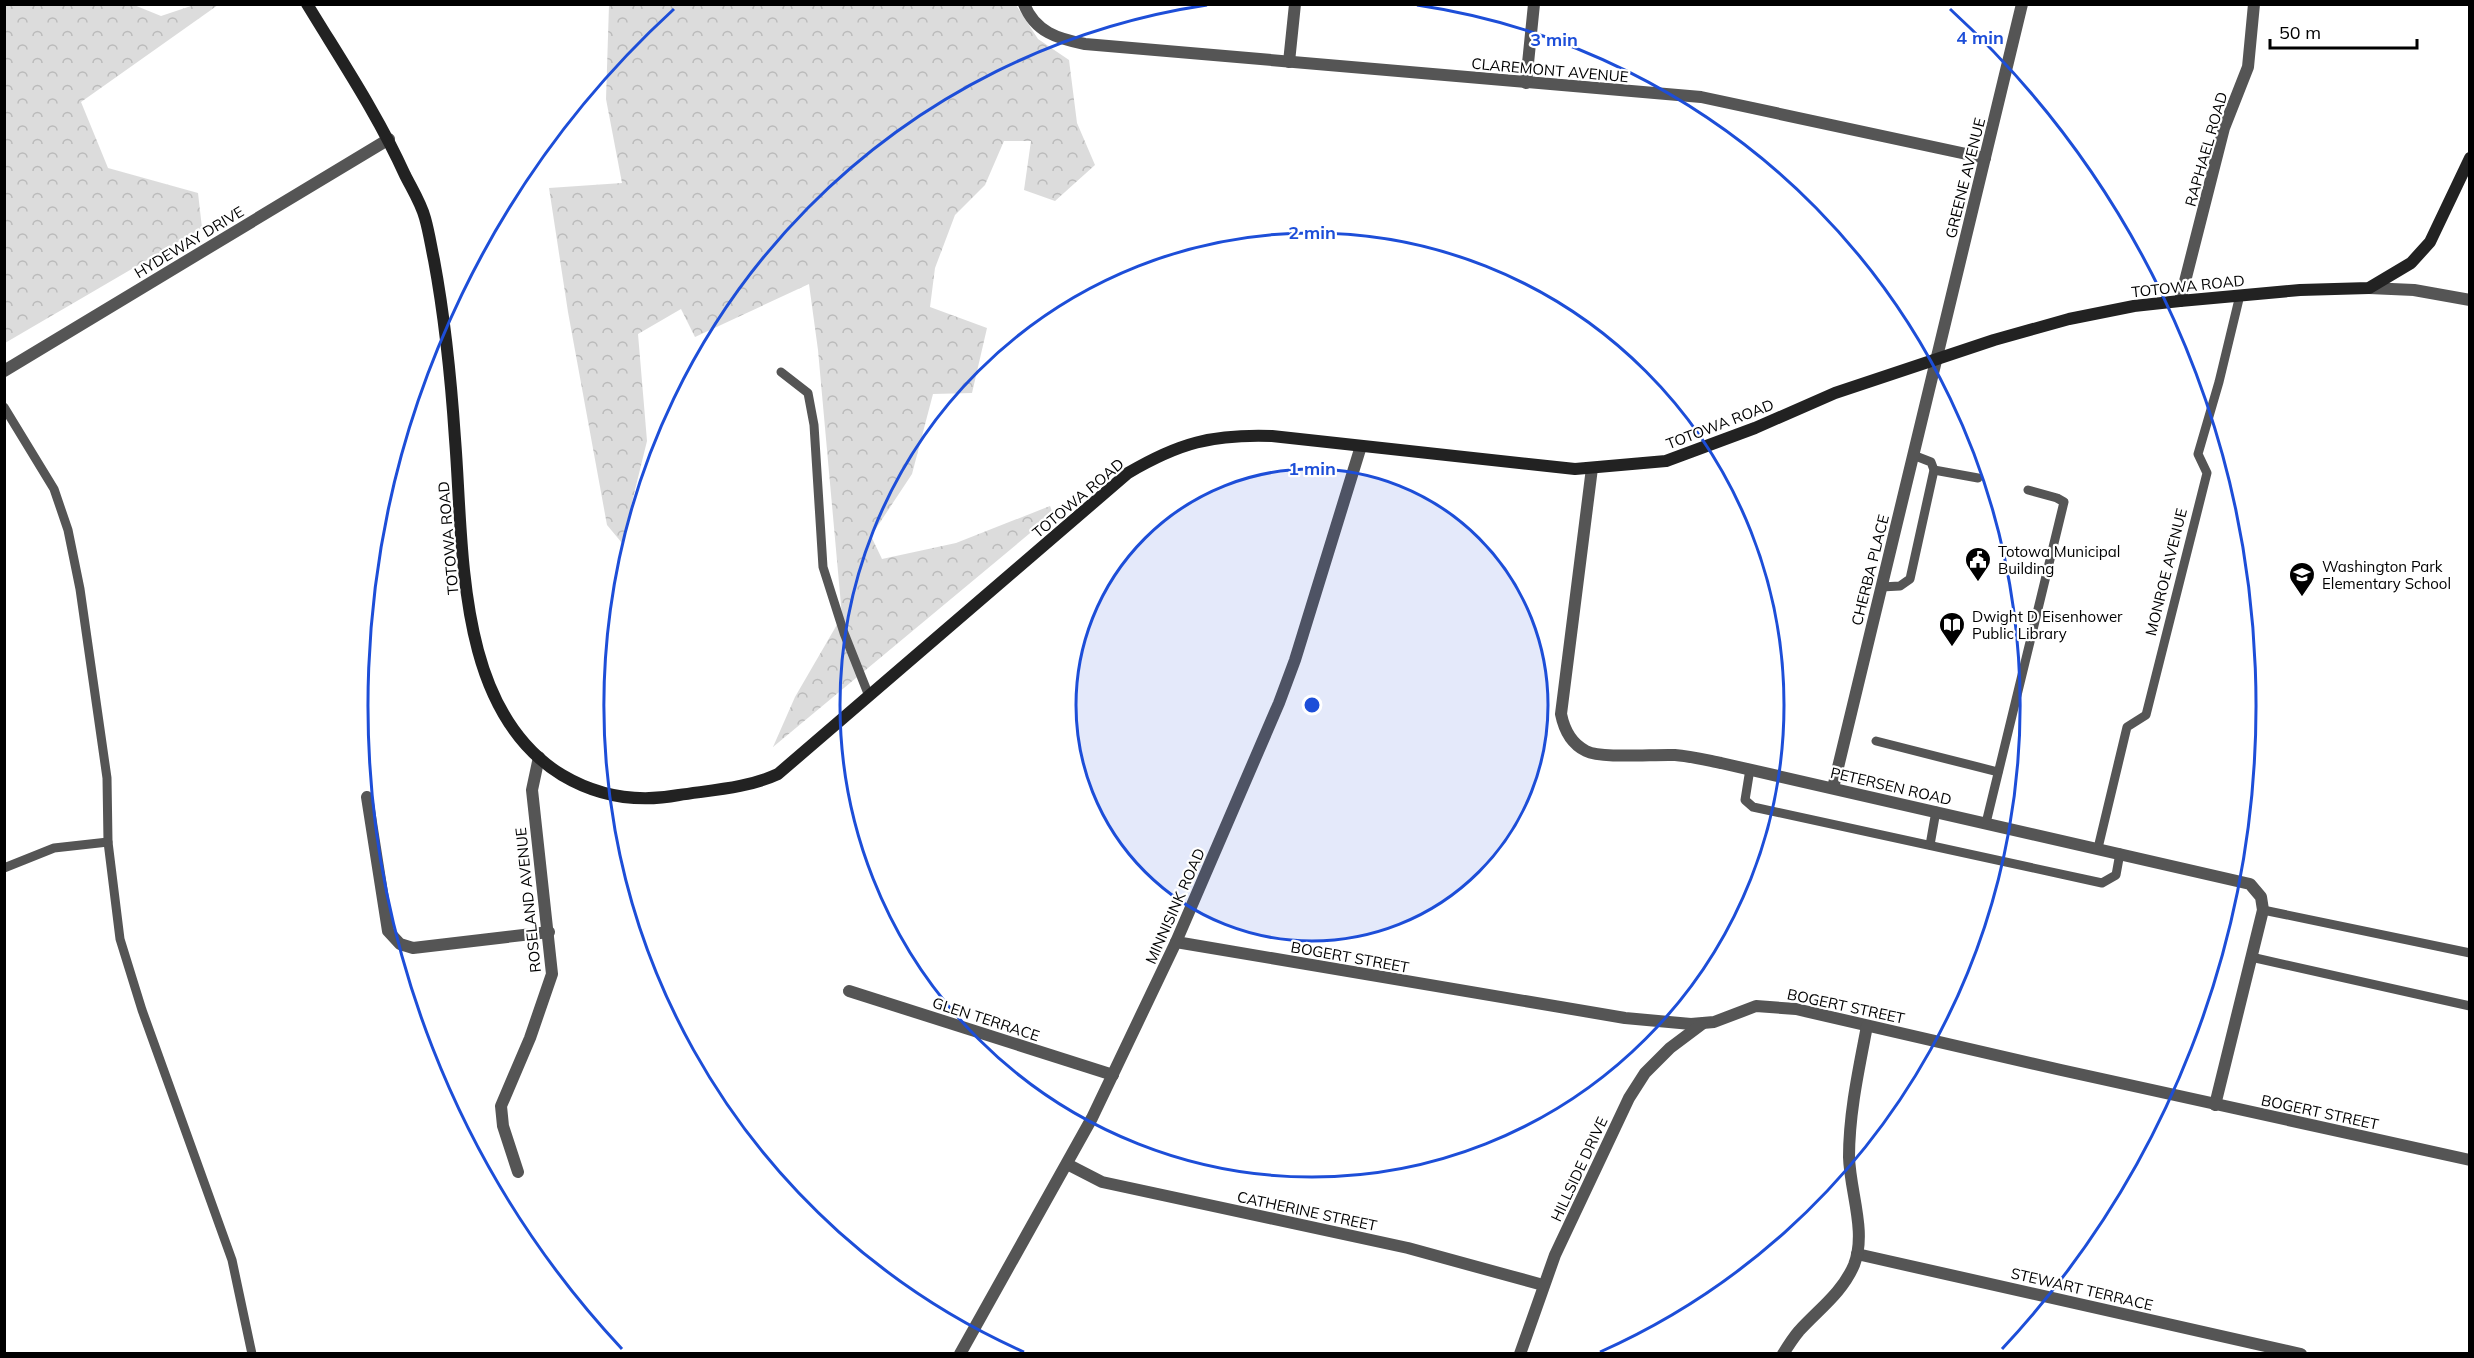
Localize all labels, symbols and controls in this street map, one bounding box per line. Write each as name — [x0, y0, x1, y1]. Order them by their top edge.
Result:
scale bar — [2270, 12, 2417, 50]
text: 50 m — [2279, 21, 2321, 44]
text: 4 min — [1956, 26, 2004, 49]
text: 3 min — [1530, 28, 1578, 51]
street label: CLAREMONT AVENUE — [1471, 54, 1629, 86]
street label: RAPHAEL ROAD — [2181, 89, 2231, 209]
street label: GREENE AVENUE — [1941, 116, 1989, 240]
street label: HYDEWAY DRIVE — [131, 202, 247, 282]
text: 2 min — [1288, 221, 1336, 244]
street label: TOTOWA ROAD — [2130, 271, 2246, 301]
street label: TOTOWA ROAD — [1663, 395, 1777, 453]
street label: TOTOWA ROAD — [1028, 454, 1128, 542]
text: 1 min — [1288, 457, 1336, 480]
street label: TOTOWA ROAD — [434, 480, 462, 596]
street label: MONROE AVENUE — [2141, 506, 2191, 638]
street label: CHERBA PLACE — [1847, 512, 1893, 627]
place label: Totowa Municipal Building — [1998, 542, 2120, 578]
public building icon: Totowa Municipal Building — [1963, 545, 1993, 583]
place label: Washington Park Elementary School — [2322, 557, 2451, 593]
school or university icon: Washington Park Elementary School — [2287, 560, 2317, 598]
place label: Dwight D Eisenhower Public Library — [1972, 607, 2123, 643]
library icon: Dwight D Eisenhower Public Library — [1937, 610, 1967, 648]
centre of rings — [1302, 695, 1322, 715]
street label: PETERSEN ROAD — [1829, 763, 1953, 809]
street label: ROSELAND AVENUE — [511, 826, 545, 973]
street label: MINNISINK ROAD — [1141, 845, 1209, 967]
street label: BOGERT STREET — [1289, 937, 1411, 977]
street label: BOGERT STREET — [1785, 984, 1907, 1028]
street label: GLEN TERRACE — [930, 993, 1042, 1045]
street label: BOGERT STREET — [2259, 1090, 2381, 1134]
street label: HILLSIDE DRIVE — [1546, 1113, 1612, 1224]
street label: CATHERINE STREET — [1235, 1187, 1379, 1235]
street label: STEWART TERRACE — [2009, 1263, 2155, 1315]

